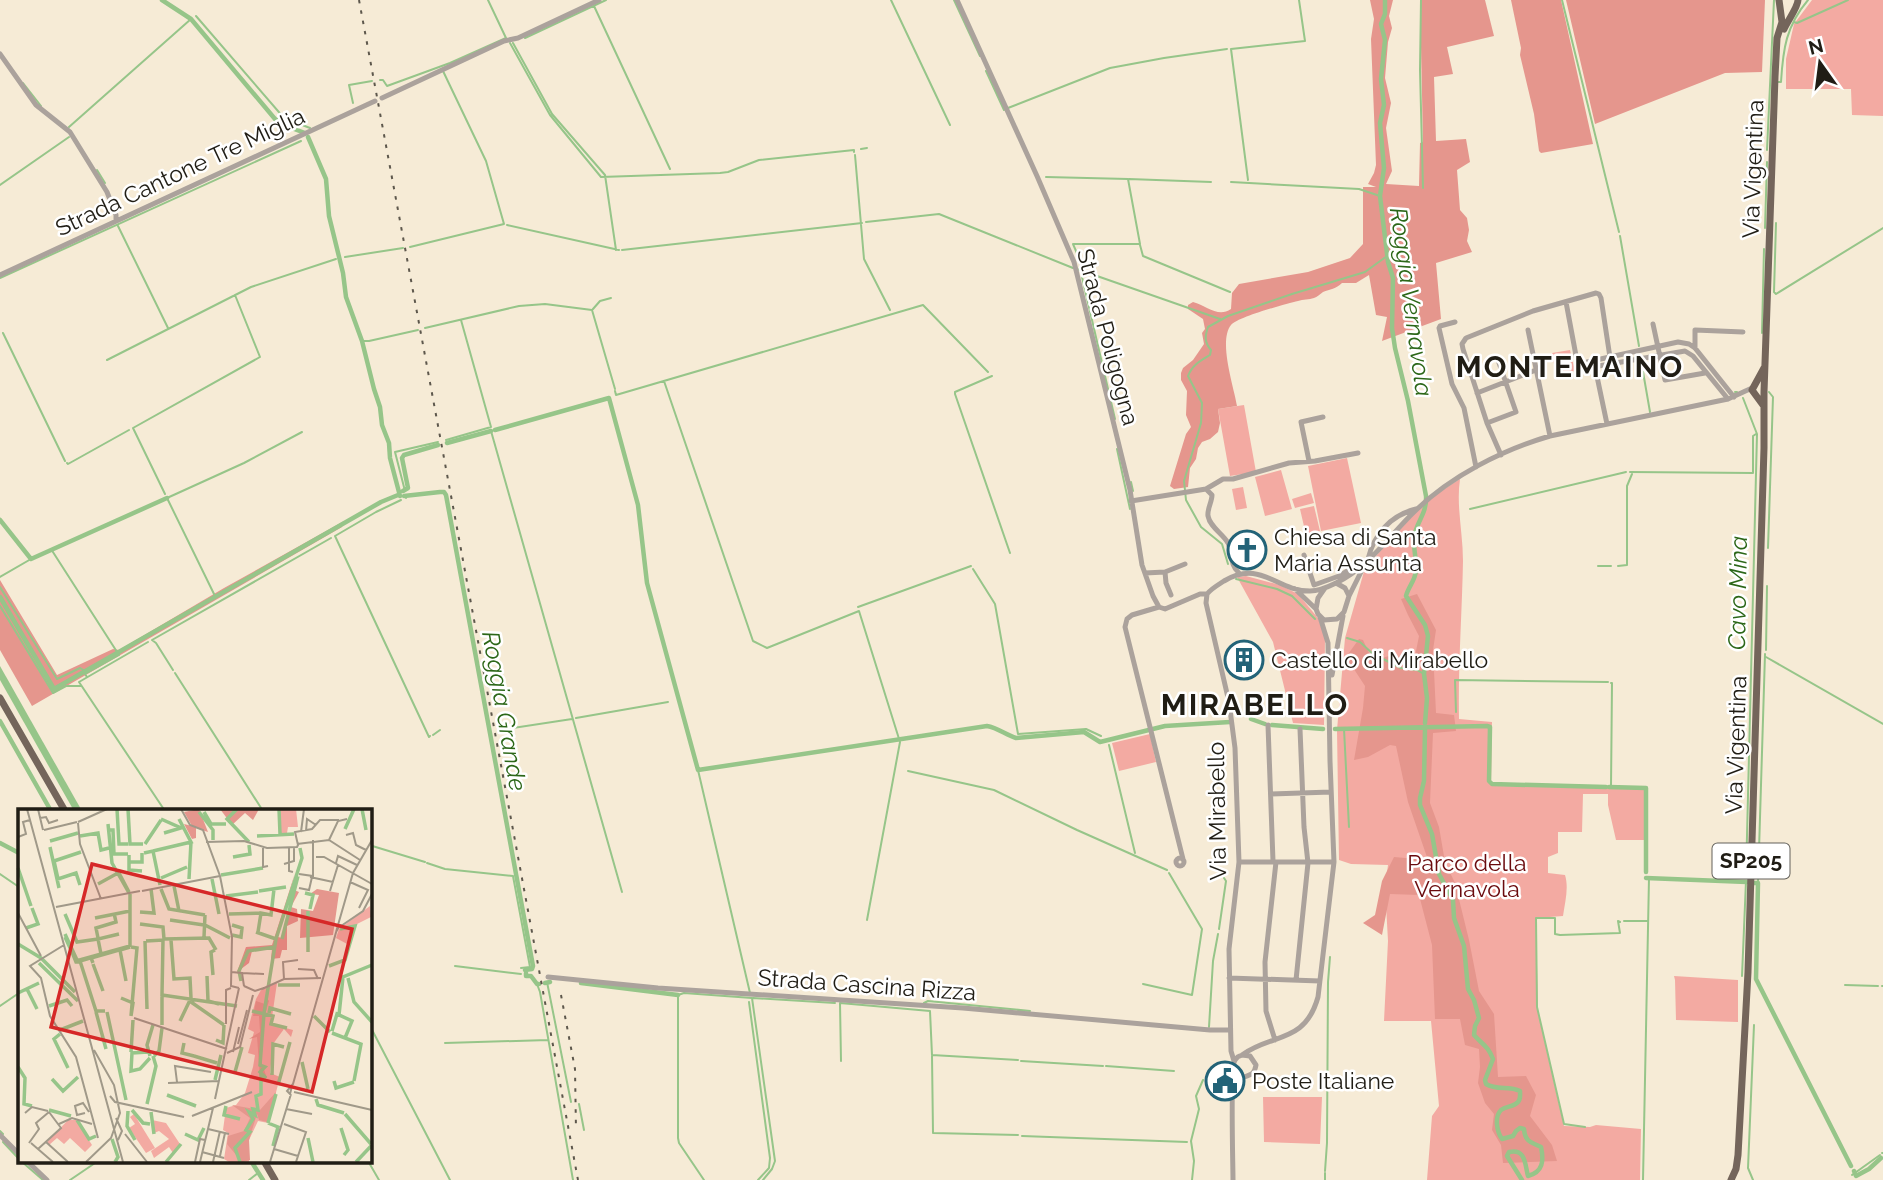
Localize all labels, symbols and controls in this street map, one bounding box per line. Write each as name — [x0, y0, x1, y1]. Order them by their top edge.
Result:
north arrow — [1785, 28, 1855, 98]
text: N — [1806, 34, 1826, 59]
street label: Via Vigentina — [1737, 99, 1768, 239]
street label: Strada Cantone Tre Miglia — [51, 102, 309, 241]
water label: Roggia Vernavola — [1384, 206, 1439, 398]
street label: Strada Poligogna — [1072, 246, 1145, 428]
district label: MONTEMAINO — [1456, 349, 1684, 384]
place label: Chiesa di Santa Maria Assunta — [1274, 523, 1436, 576]
church icon: Chiesa di Santa Maria Assunta — [1226, 529, 1268, 571]
water label: Cavo Mina — [1722, 536, 1753, 650]
water label: Roggia Grande — [476, 629, 533, 793]
building icon: Castello di Mirabello — [1223, 639, 1265, 681]
place label: Castello di Mirabello — [1271, 646, 1488, 673]
street label: Via Vigentina — [1720, 675, 1751, 815]
district label: MIRABELLO — [1161, 687, 1349, 722]
street label: Via Mirabello — [1202, 741, 1231, 881]
inset map — [18, 809, 371, 1162]
road number: SP205 — [1712, 844, 1790, 878]
park label: Parco della Vernavola — [1407, 849, 1527, 902]
street label: Strada Cascina Rizza — [757, 963, 977, 1006]
public building icon: Poste Italiane — [1204, 1060, 1246, 1102]
place label: Poste Italiane — [1252, 1067, 1394, 1094]

